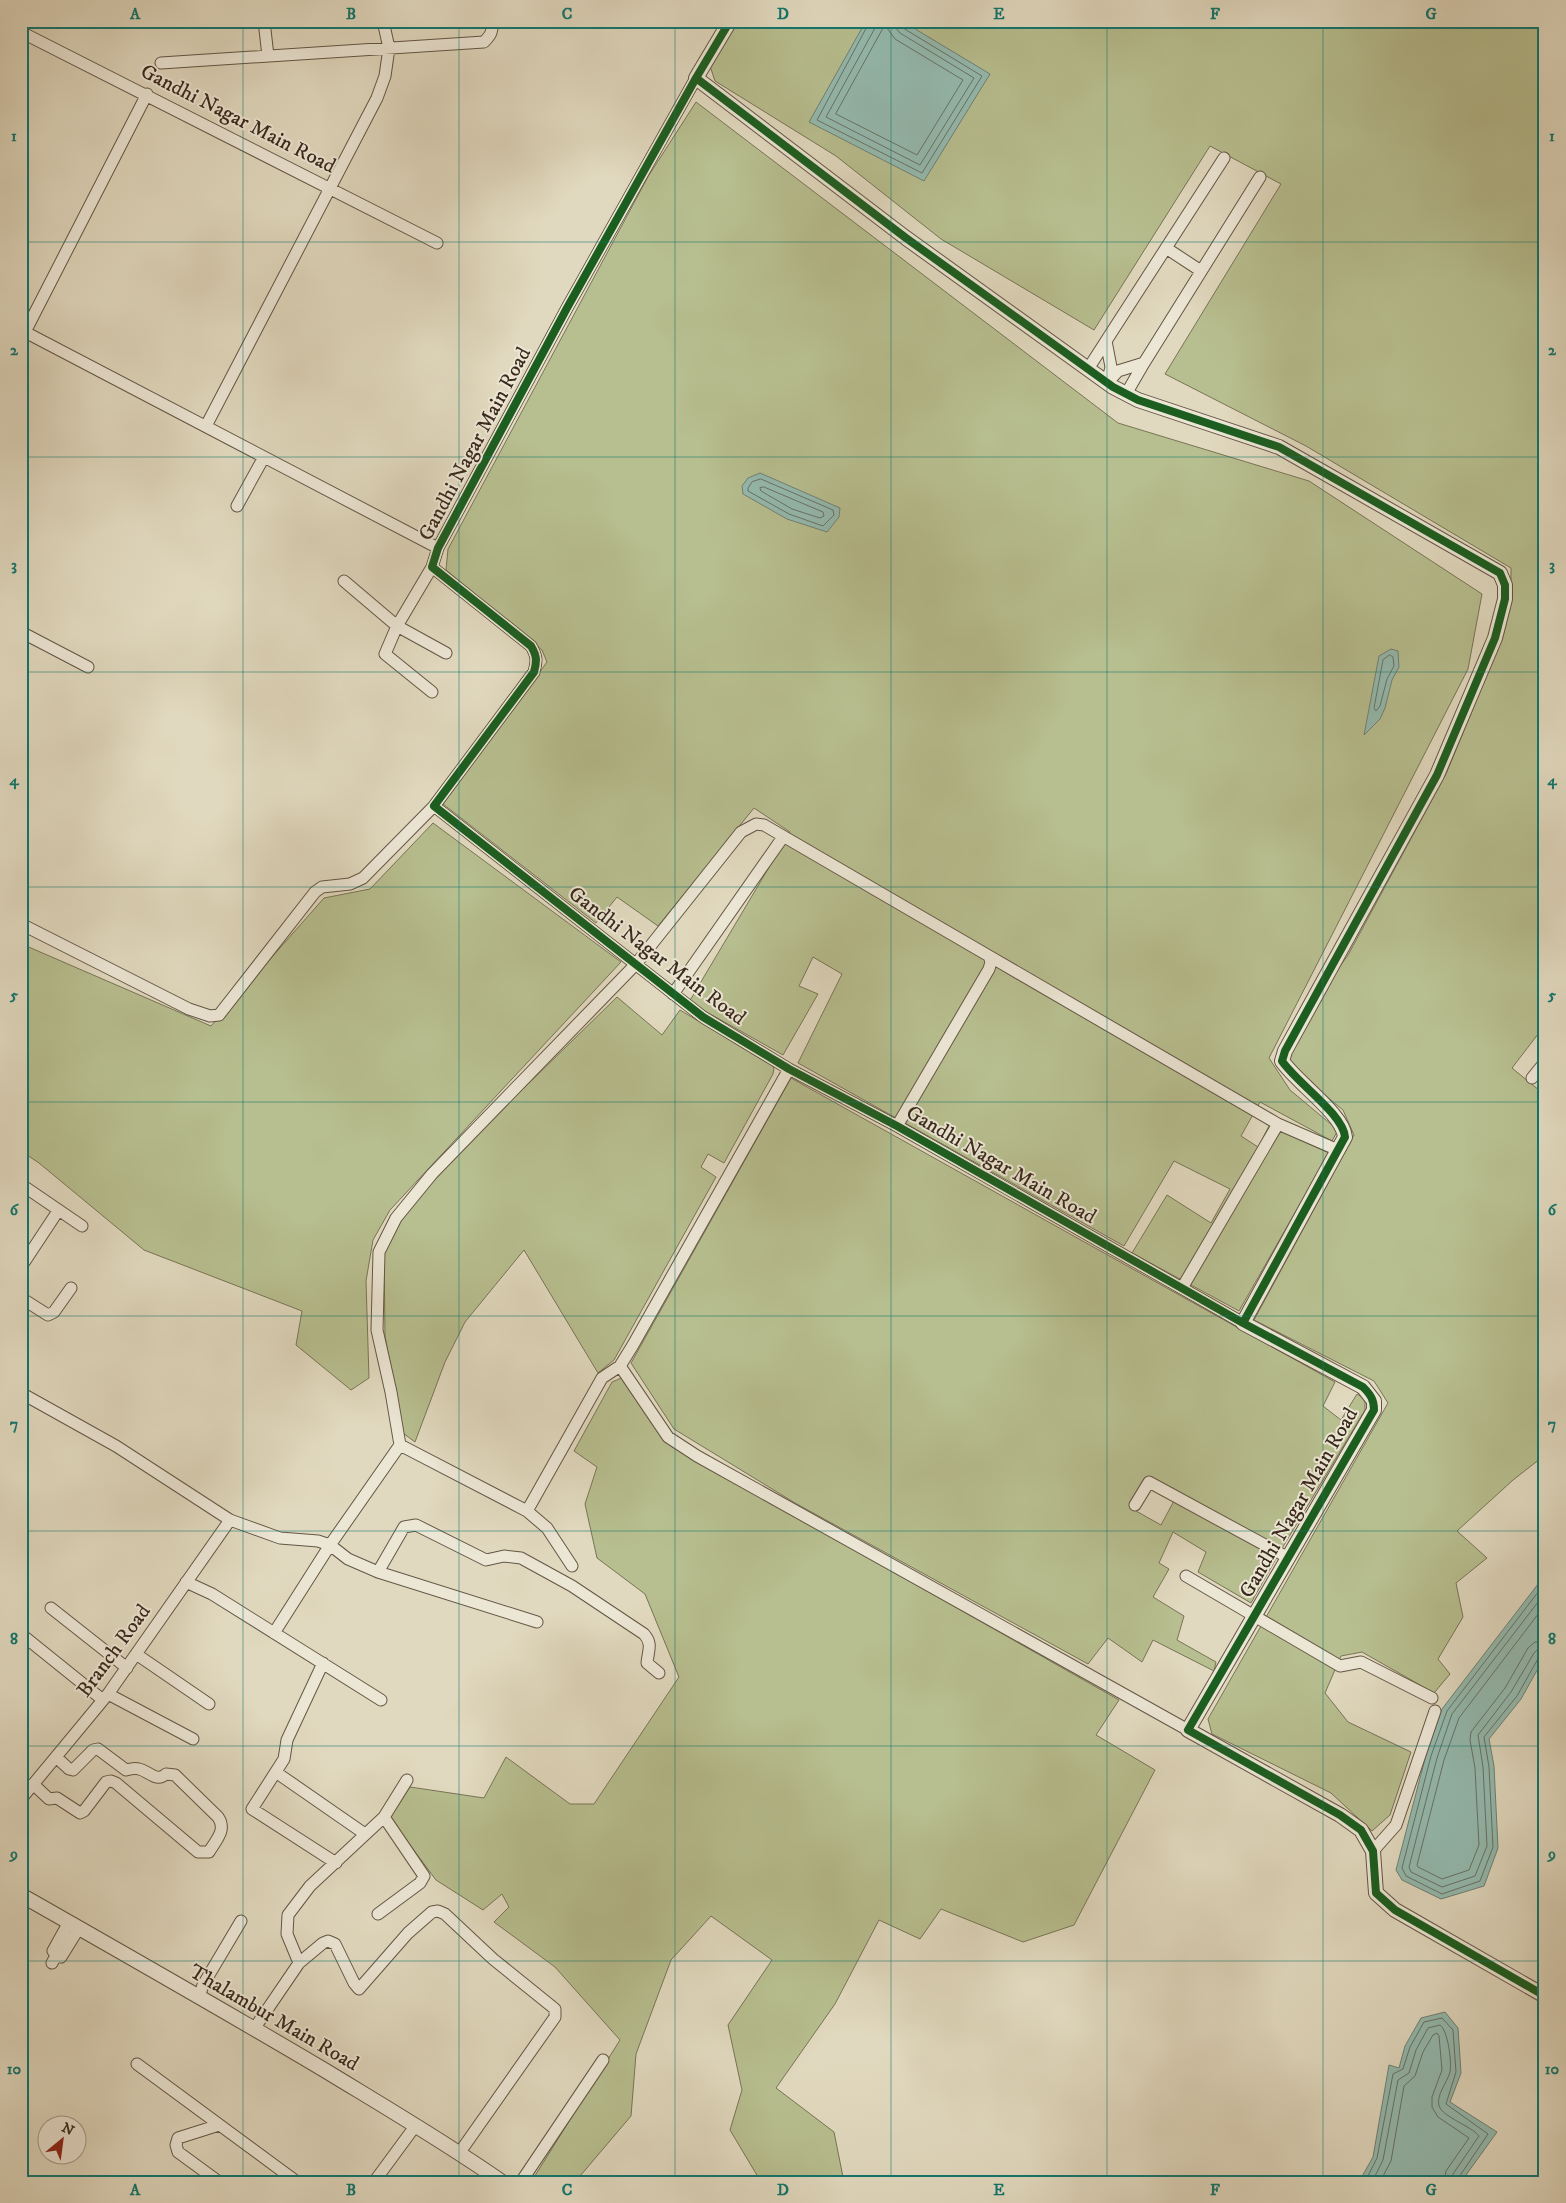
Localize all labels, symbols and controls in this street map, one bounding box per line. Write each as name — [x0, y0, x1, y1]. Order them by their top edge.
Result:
text: A — [129, 4, 141, 24]
text: B — [346, 4, 356, 24]
text: C — [562, 4, 572, 24]
text: D — [777, 4, 789, 24]
text: E — [993, 4, 1005, 24]
text: F — [1210, 4, 1220, 24]
text: G — [1425, 4, 1437, 24]
street label: Gandhi Nagar Main Road — [136, 58, 340, 180]
text: 1 — [11, 126, 17, 146]
text: 1 — [1549, 126, 1555, 146]
text: 2 — [10, 340, 19, 360]
text: 2 — [1548, 340, 1557, 360]
street label: Gandhi Nagar Main Road — [413, 342, 537, 545]
text: 3 — [11, 555, 17, 575]
text: 3 — [1549, 555, 1555, 575]
text: 4 — [8, 770, 19, 790]
text: 4 — [1546, 770, 1557, 790]
street label: Gandhi Nagar Main Road — [563, 881, 751, 1032]
text: 5 — [9, 985, 18, 1005]
text: 5 — [1547, 985, 1556, 1005]
street label: Gandhi Nagar Main Road — [901, 1100, 1101, 1230]
text: 6 — [10, 1200, 20, 1220]
text: 6 — [1548, 1200, 1558, 1220]
street label: Gandhi Nagar Main Road — [1234, 1403, 1364, 1603]
text: 7 — [10, 1414, 18, 1434]
text: 7 — [1548, 1414, 1556, 1434]
street label: Branch Road — [71, 1599, 157, 1703]
text: 8 — [10, 1629, 18, 1649]
text: 8 — [1548, 1629, 1556, 1649]
text: 9 — [9, 1844, 18, 1864]
text: 9 — [1547, 1844, 1556, 1864]
street label: Thalambur Main Road — [185, 1959, 364, 2077]
text: 10 — [7, 2059, 22, 2079]
text: 10 — [1545, 2059, 1560, 2079]
north arrow — [38, 2116, 88, 2166]
text: N — [58, 2119, 78, 2140]
text: A — [129, 2180, 141, 2200]
text: B — [346, 2180, 356, 2200]
text: C — [562, 2180, 572, 2200]
text: D — [777, 2180, 789, 2200]
text: E — [993, 2180, 1005, 2200]
text: F — [1210, 2180, 1220, 2200]
text: G — [1425, 2180, 1437, 2200]

